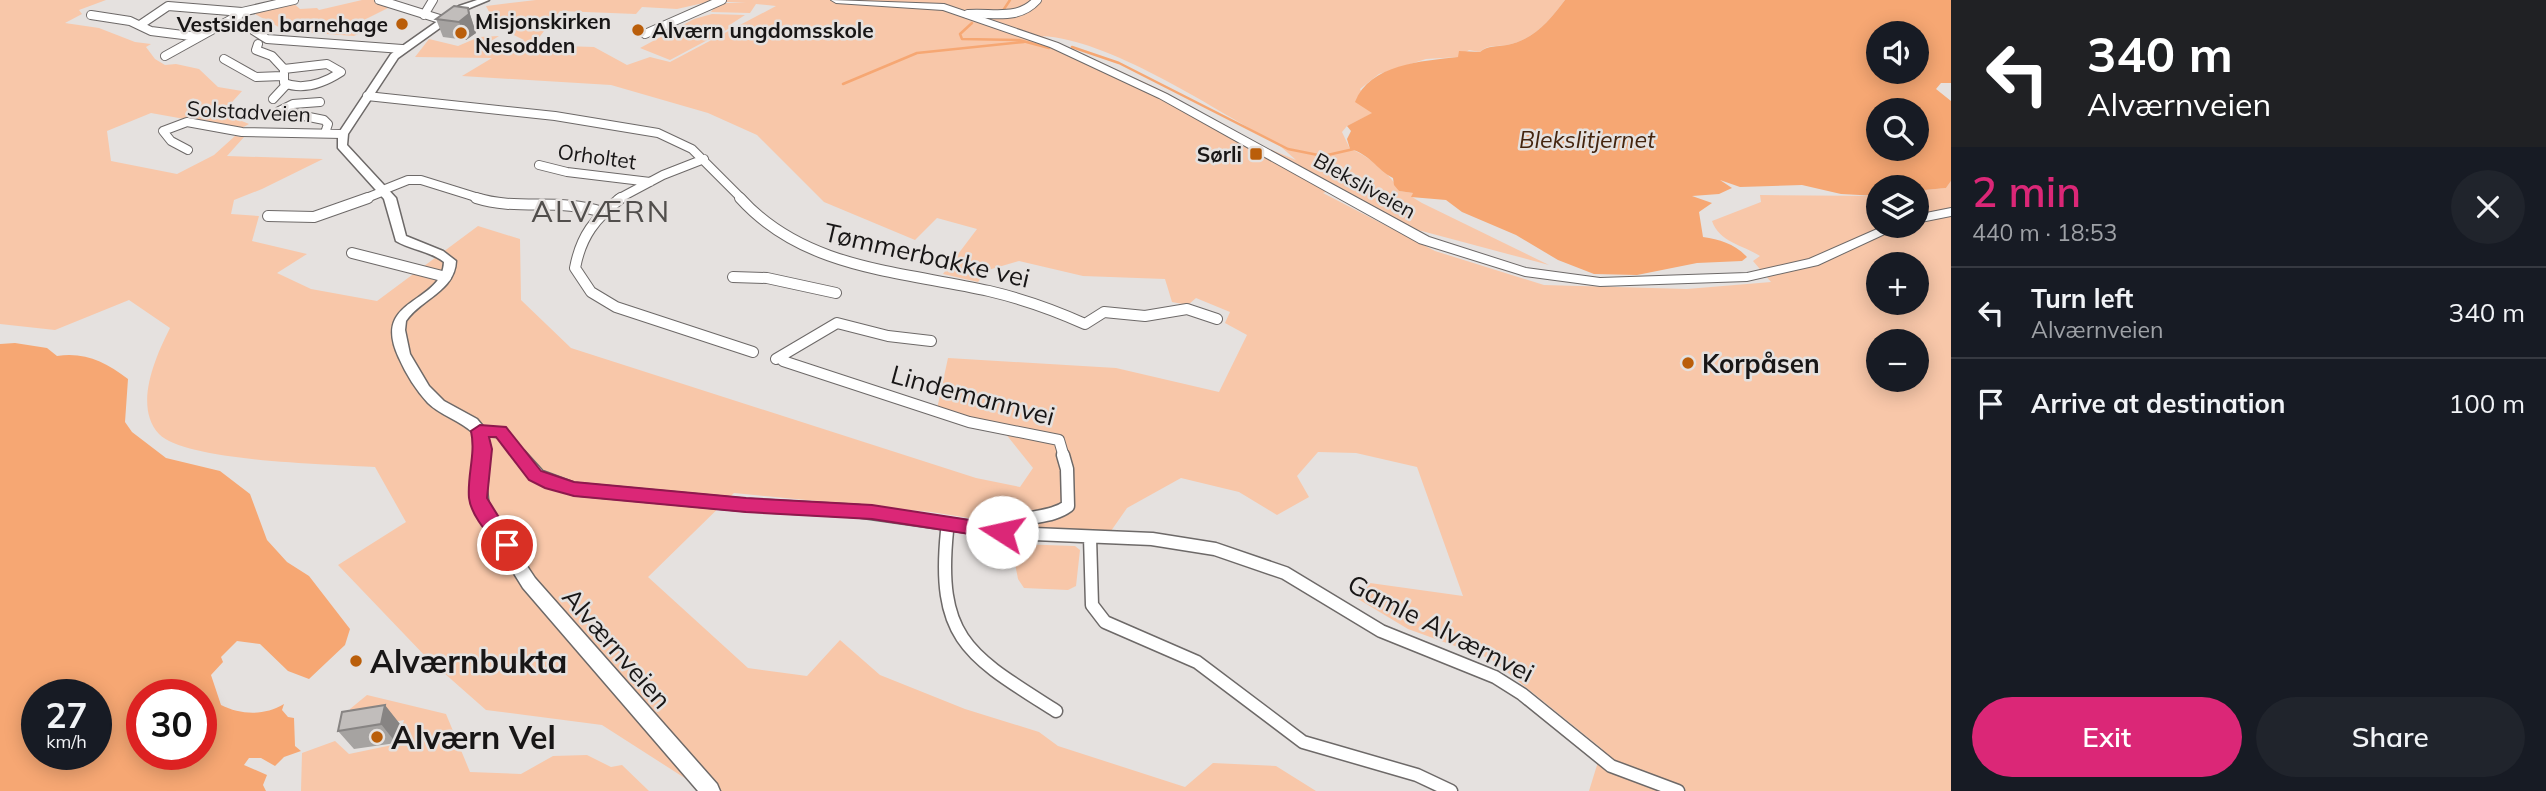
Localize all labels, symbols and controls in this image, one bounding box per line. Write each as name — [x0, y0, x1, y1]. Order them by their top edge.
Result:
place label: Misjonskirken Nesodden — [475, 8, 611, 58]
place label: Vestsiden barnehage — [176, 11, 388, 37]
marker: Vestsiden barnehage — [394, 16, 410, 32]
place label: Alværn ungdomsskole — [652, 17, 874, 43]
map controls — [1866, 21, 1929, 392]
button: sound — [1866, 21, 1929, 84]
marker: Alværn ungdomsskole — [630, 22, 646, 38]
text: 340 m — [2087, 23, 2233, 84]
marker: Misjonskirken Nesodden — [453, 25, 469, 41]
icon: left — [1972, 28, 2063, 119]
text: Alværnveien — [2087, 84, 2271, 124]
street label: Solstadveien — [186, 95, 312, 127]
button: search — [1866, 98, 1929, 161]
water label: Blekslitjernet — [1519, 125, 1656, 154]
street label: Orholtet — [556, 138, 638, 174]
place label: Sørli — [1197, 141, 1242, 167]
marker: Sørli — [1248, 146, 1264, 162]
street label: Bleksliveien — [1309, 146, 1421, 224]
text: 2 min — [1972, 165, 2081, 218]
button: close — [2451, 170, 2525, 244]
button: layers — [1866, 175, 1929, 238]
district label: ALVÆRN — [531, 192, 671, 230]
street label: Tømmerbakke vei — [821, 215, 1033, 295]
text: 440 m · 18:53 — [1972, 218, 2117, 247]
button: + — [1866, 252, 1929, 315]
text: Turn left — [2031, 282, 2133, 315]
icon: left — [1972, 294, 2010, 332]
text: 340 m — [2449, 296, 2525, 329]
text: Alværnveien — [2031, 315, 2163, 344]
button: − — [1866, 329, 1929, 392]
place label: Korpåsen — [1702, 347, 1820, 380]
marker: Korpåsen — [1680, 355, 1696, 371]
street label: Lindemannvei — [888, 357, 1058, 433]
icon: arrive — [1972, 385, 2010, 423]
text: Arrive at destination — [2031, 387, 2286, 420]
text: 100 m — [2449, 387, 2525, 420]
position arrow — [965, 495, 1039, 569]
pin — [477, 515, 537, 575]
icon: arrive — [488, 526, 526, 564]
street label: Gamle Alværnvei — [1342, 567, 1540, 689]
street label: Alværnveien — [555, 581, 679, 715]
place label: Alværnbukta — [370, 641, 567, 681]
marker: Alværnbukta — [348, 653, 364, 669]
speed limit sign: 30 — [126, 679, 217, 770]
text: 27 — [45, 693, 88, 737]
button: Exit — [1972, 697, 2242, 777]
button: Share — [2256, 697, 2525, 777]
place label: Alværn Vel — [391, 717, 556, 757]
marker: Alværn Vel — [369, 729, 385, 745]
text: km/h — [46, 730, 87, 753]

